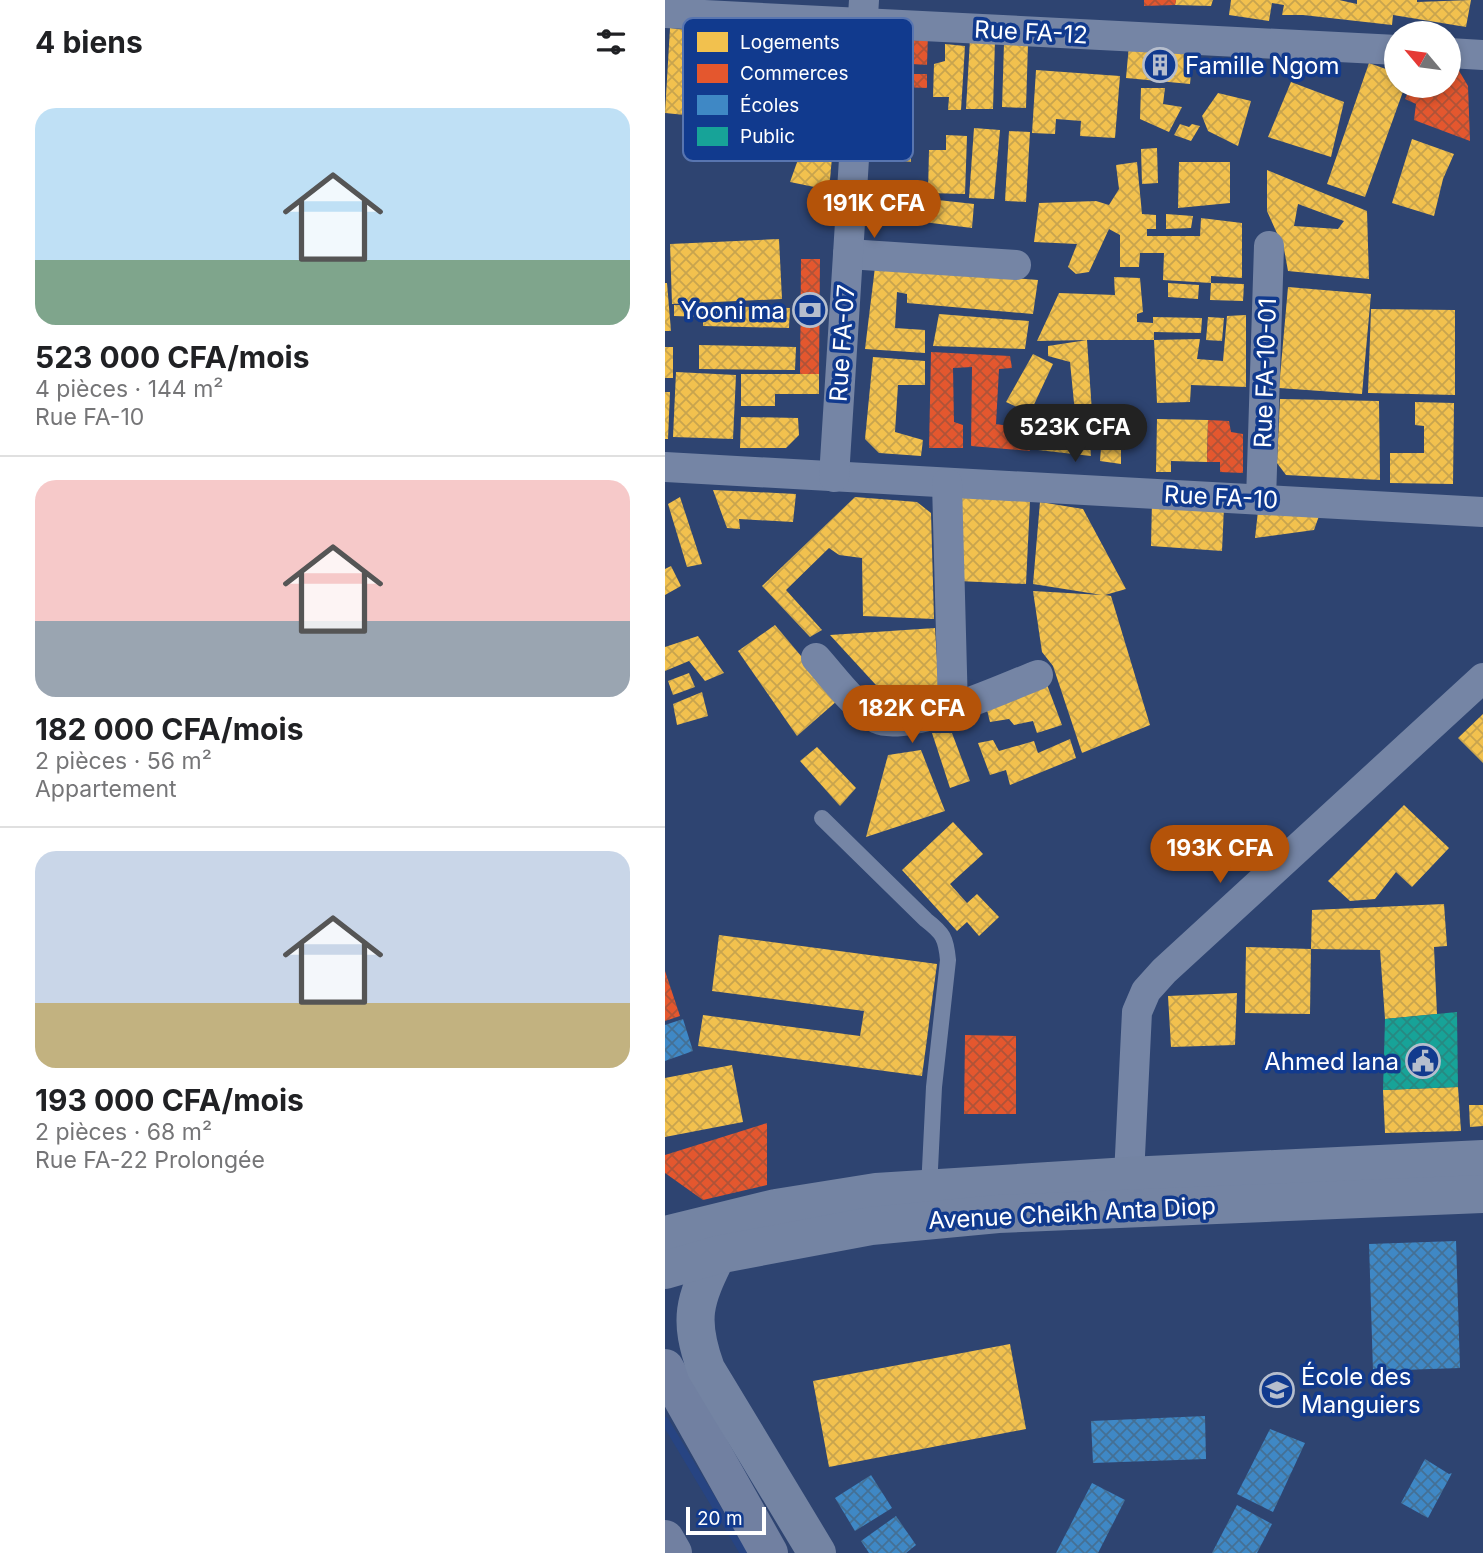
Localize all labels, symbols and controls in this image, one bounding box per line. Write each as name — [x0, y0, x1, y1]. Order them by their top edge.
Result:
street label: Rue FA-12 — [974, 15, 1088, 49]
legend — [683, 18, 913, 161]
north arrow — [1384, 21, 1461, 98]
map controls — [1384, 21, 1461, 98]
icon: filters — [592, 23, 630, 61]
text: 4 biens — [35, 24, 143, 60]
text: Logements — [740, 31, 840, 54]
building icon: Famille Ngom — [1141, 46, 1179, 84]
place label: Famille Ngom — [1185, 51, 1339, 80]
text: Commerces — [740, 62, 848, 85]
text: Écoles — [740, 93, 799, 117]
text: Public — [740, 125, 795, 148]
icon: home — [270, 154, 396, 280]
pin: 191K CFA — [802, 180, 946, 240]
text: 191K CFA — [823, 189, 925, 217]
street label: Rue FA-07 — [823, 283, 861, 403]
bank icon: Yooni ma — [791, 291, 829, 329]
place label: Yooni ma — [681, 296, 785, 325]
street label: Rue FA-10-01 — [1248, 298, 1282, 448]
text: 523 000 CFA/mois — [35, 339, 310, 375]
text: 4 pièces · 144 m² — [35, 375, 224, 403]
text: Rue FA-10 — [35, 403, 144, 431]
pin: 523K CFA — [1003, 405, 1147, 464]
text: 523K CFA — [1019, 413, 1131, 441]
street label: Rue FA-10 — [1163, 480, 1279, 514]
icon: home — [270, 526, 396, 652]
pin: 182K CFA — [840, 686, 984, 745]
text: 182K CFA — [859, 694, 965, 722]
text: 182 000 CFA/mois — [35, 711, 303, 747]
text: 2 pièces · 56 m² — [35, 747, 212, 775]
text: Appartement — [35, 775, 177, 803]
pin: 193K CFA — [1148, 826, 1292, 885]
text: 193K CFA — [1166, 834, 1274, 862]
icon: home — [270, 897, 396, 1023]
public building icon: Ahmed Iana — [1404, 1042, 1442, 1080]
place label: Ahmed Iana — [1264, 1047, 1399, 1076]
text: 193 000 CFA/mois — [35, 1082, 304, 1118]
text: 2 pièces · 68 m² — [35, 1118, 212, 1146]
text: Rue FA-22 Prolongée — [35, 1146, 265, 1174]
street label: Avenue Cheikh Anta Diop — [928, 1191, 1216, 1235]
place label: École des Manguiers — [1301, 1361, 1421, 1419]
school or university icon: École des Manguiers — [1258, 1371, 1296, 1409]
scale bar — [686, 1504, 767, 1536]
text: 20 m — [697, 1507, 743, 1530]

